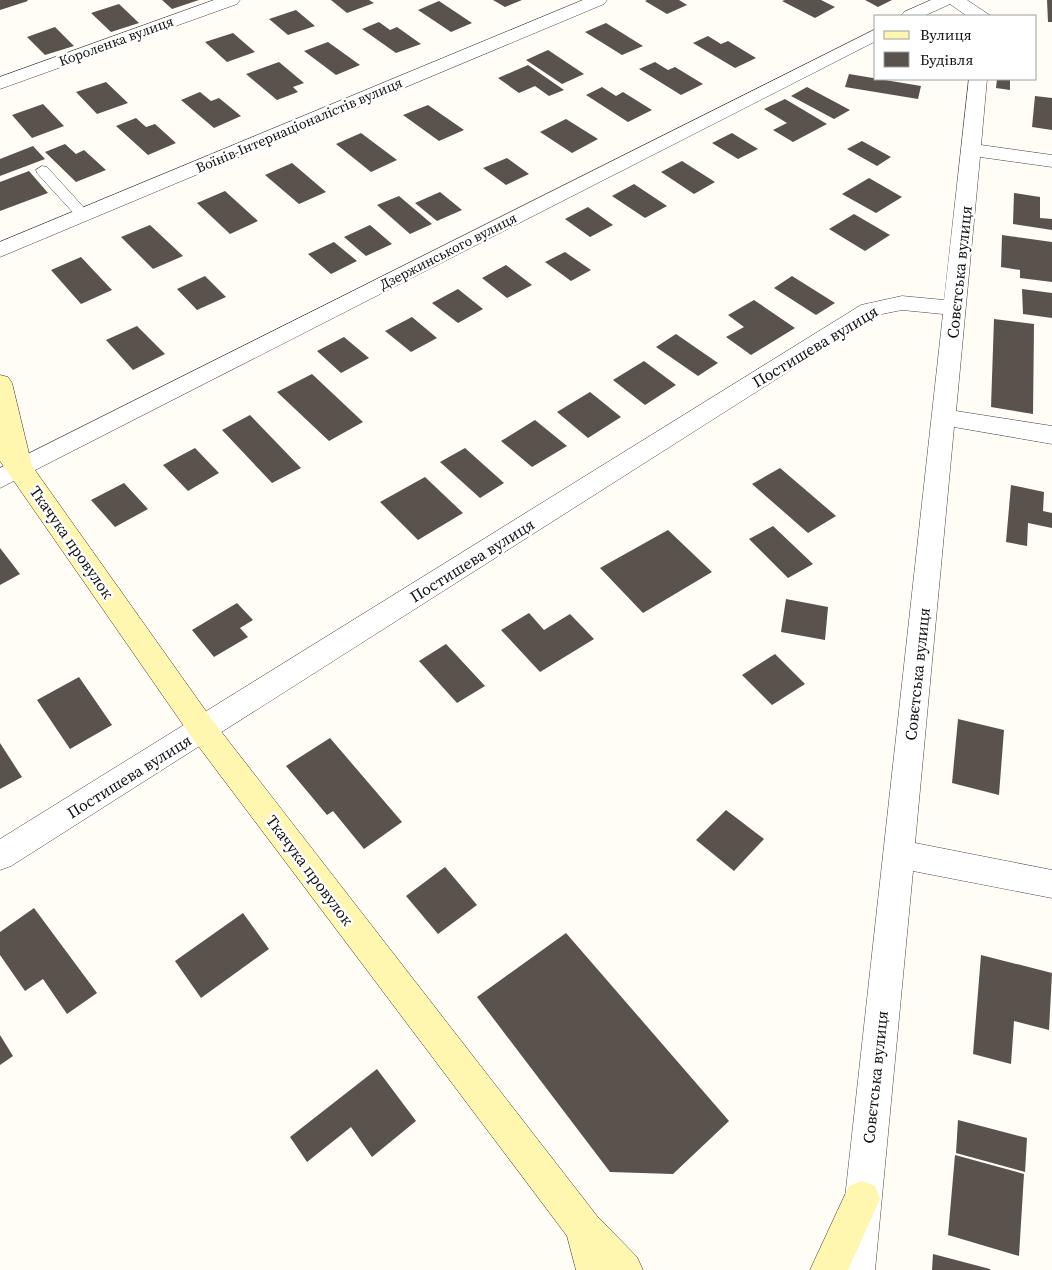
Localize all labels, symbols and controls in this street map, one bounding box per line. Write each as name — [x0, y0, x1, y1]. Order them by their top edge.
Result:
street label: Короленка вулиця — [56, 11, 176, 71]
legend — [874, 15, 1037, 80]
text: Вулиця — [920, 24, 972, 45]
text: Будівля — [920, 49, 973, 70]
street label: Воїнів-Інтернаціоналістів вулиця — [193, 72, 405, 178]
street label: Совєтська вулиця — [941, 204, 977, 340]
street label: Дзержинського вулиця — [376, 208, 520, 294]
street label: Постишева вулиця — [748, 300, 882, 392]
street label: Ткачука провулок — [25, 481, 119, 603]
street label: Постишева вулиця — [406, 513, 538, 607]
street label: Совєтська вулиця — [899, 606, 935, 742]
street label: Постишева вулиця — [63, 729, 195, 823]
street label: Ткачука провулок — [261, 810, 359, 930]
street label: Совєтська вулиця — [857, 1009, 893, 1145]

